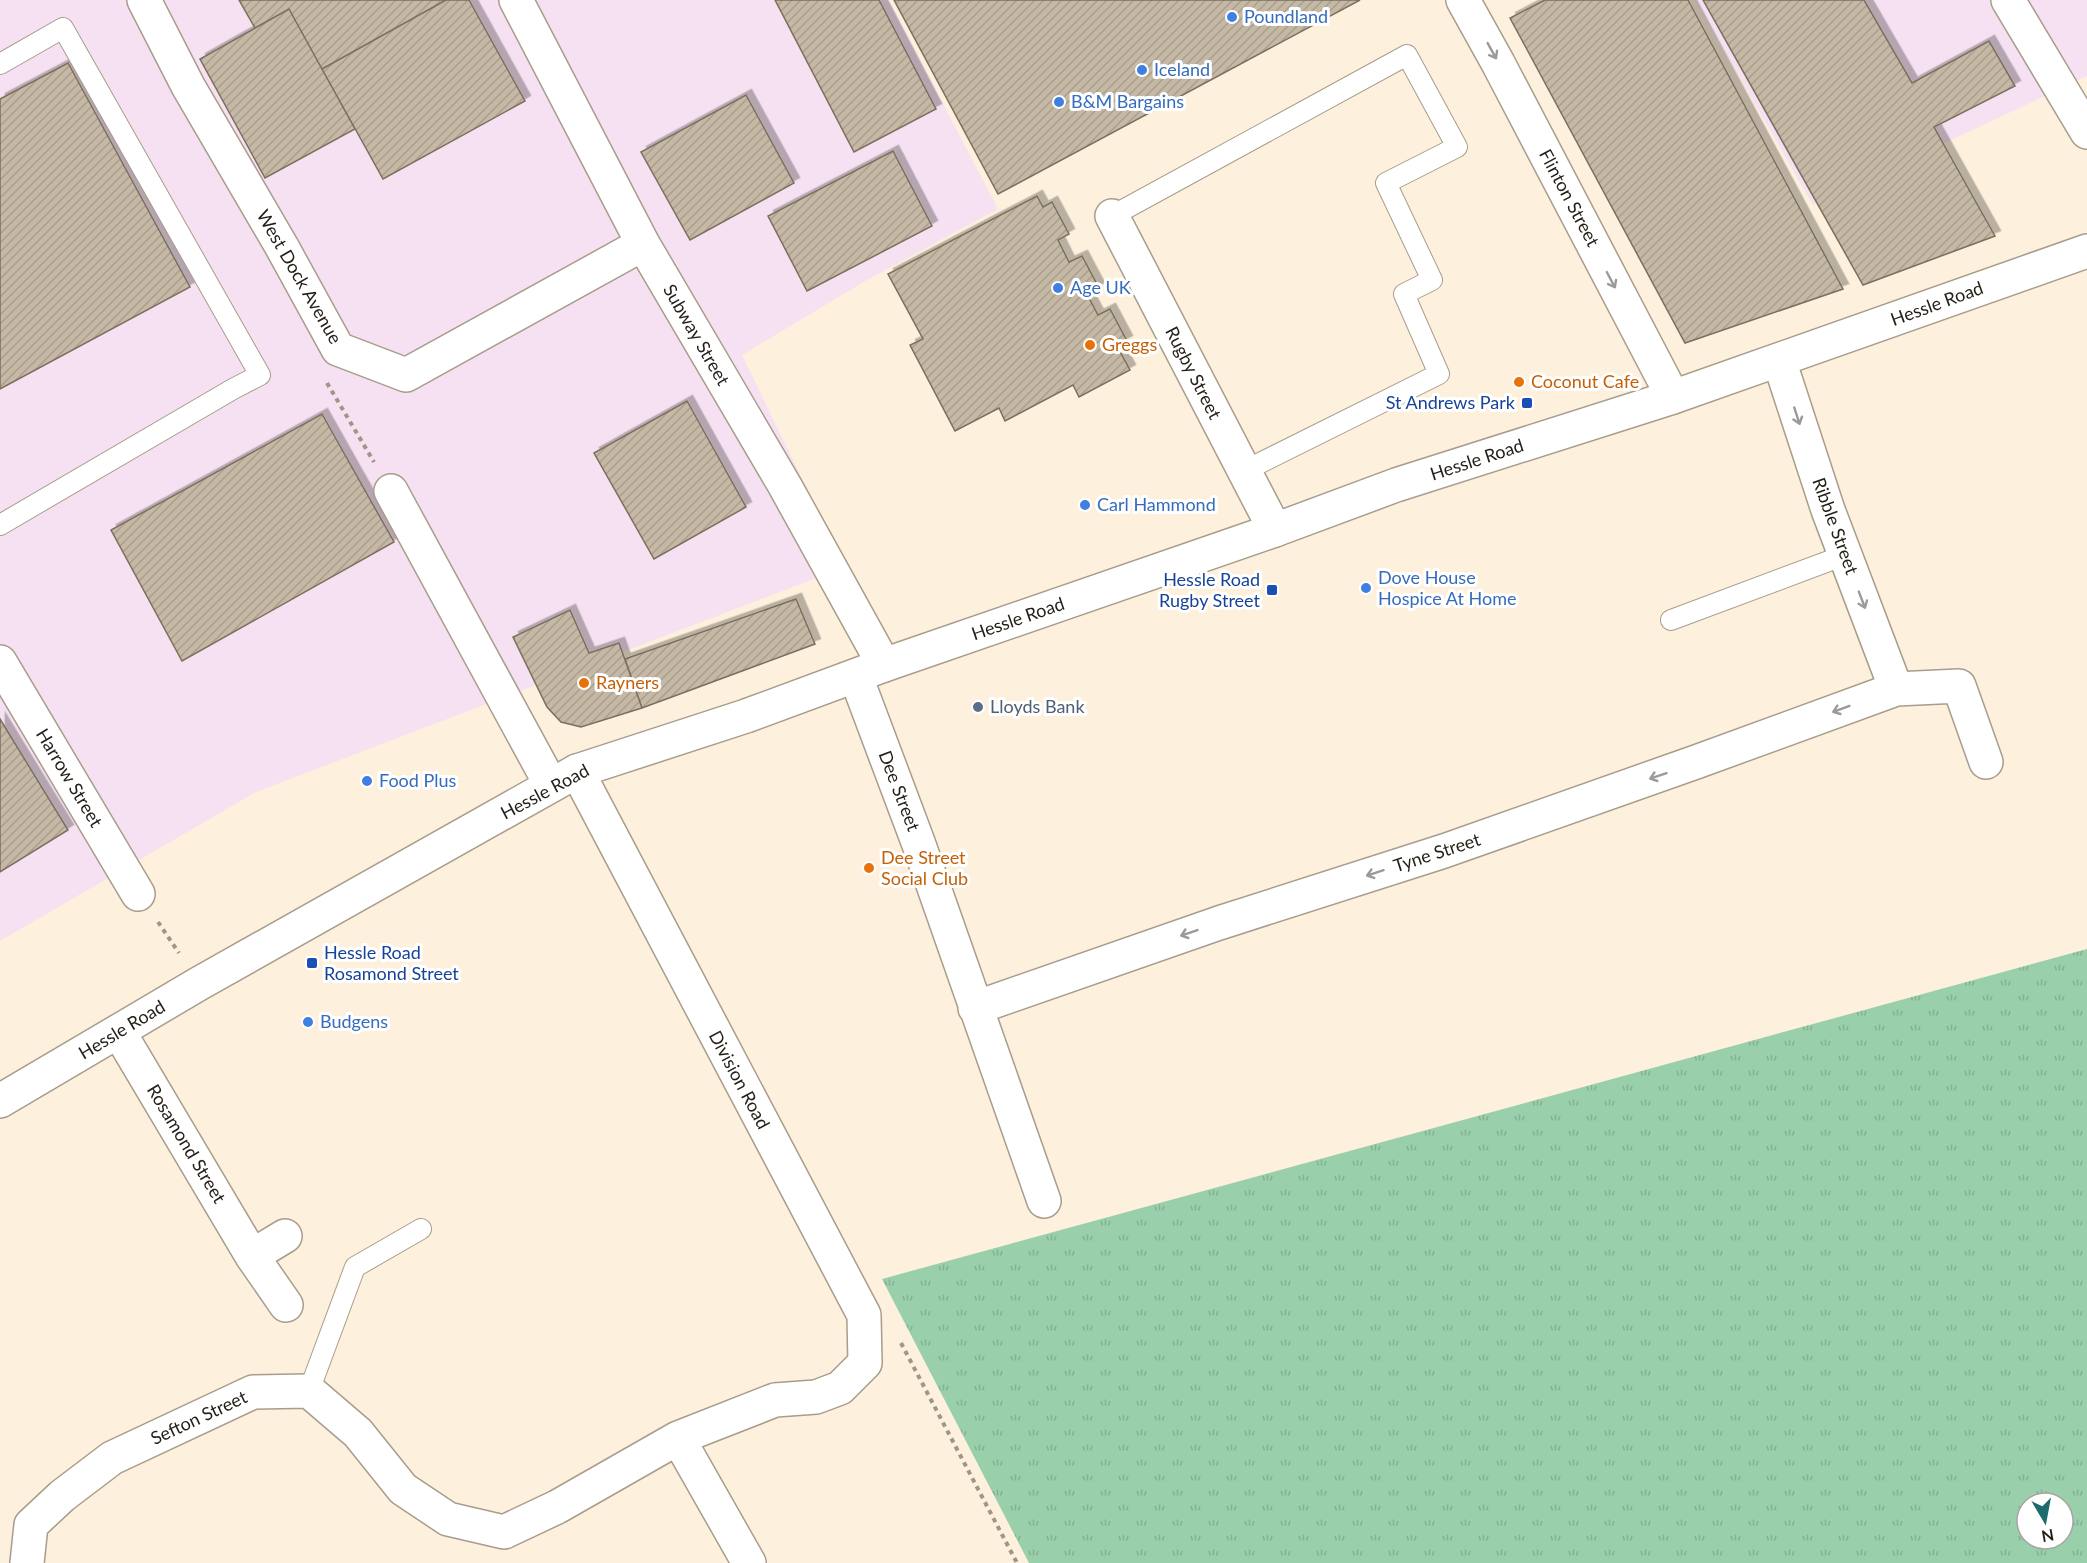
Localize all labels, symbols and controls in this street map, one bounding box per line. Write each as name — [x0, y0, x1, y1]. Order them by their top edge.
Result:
place label: Poundland — [1244, 5, 1328, 27]
marker: Poundland — [1225, 10, 1239, 24]
one-way arrow — [1486, 42, 1498, 59]
place label: Iceland — [1154, 58, 1210, 80]
marker: Iceland — [1135, 63, 1149, 77]
place label: B&M Bargains — [1071, 90, 1184, 112]
marker: B&M Bargains — [1052, 95, 1066, 109]
street label: Flinton Street — [1535, 145, 1605, 250]
street label: West Dock Avenue — [253, 206, 347, 347]
one-way arrow — [1606, 270, 1617, 288]
place label: Age UK — [1070, 276, 1131, 298]
street label: Hessle Road — [1887, 276, 1986, 330]
street label: Subway Street — [659, 280, 735, 389]
marker: Age UK — [1051, 281, 1065, 295]
street label: Rugby Street — [1161, 323, 1227, 423]
place label: Greggs — [1102, 333, 1157, 355]
marker: Greggs — [1083, 338, 1097, 352]
place label: Coconut Cafe — [1531, 370, 1639, 392]
marker: Coconut Cafe — [1512, 375, 1526, 389]
place label: St Andrews Park — [1386, 391, 1516, 413]
marker: St Andrews Park — [1520, 396, 1534, 410]
one-way arrow — [1792, 406, 1803, 425]
street label: Hessle Road — [1427, 434, 1526, 484]
street label: Ribble Street — [1808, 474, 1864, 578]
place label: Carl Hammond — [1097, 493, 1216, 515]
marker: Carl Hammond — [1078, 498, 1092, 512]
place label: Dove House Hospice At Home — [1378, 566, 1517, 609]
place label: Hessle Road Rugby Street — [1159, 568, 1261, 611]
marker: Dove House Hospice At Home — [1359, 581, 1373, 595]
marker: Hessle Road Rugby Street — [1265, 583, 1279, 597]
one-way arrow — [1858, 590, 1869, 608]
street label: Hessle Road — [968, 592, 1067, 644]
place label: Rayners — [596, 671, 659, 693]
marker: Rayners — [577, 676, 591, 690]
place label: Lloyds Bank — [990, 695, 1085, 717]
marker: Lloyds Bank — [971, 700, 985, 714]
one-way arrow — [1833, 705, 1851, 716]
street label: Harrow Street — [32, 724, 108, 831]
street label: Dee Street — [875, 747, 926, 835]
street label: Hessle Road — [497, 759, 592, 824]
place label: Food Plus — [379, 769, 457, 791]
one-way arrow — [1649, 771, 1668, 782]
marker: Food Plus — [360, 774, 374, 788]
street label: Tyne Street — [1391, 828, 1483, 876]
place label: Dee Street Social Club — [881, 846, 968, 889]
marker: Dee Street Social Club — [862, 861, 876, 875]
one-way arrow — [1366, 868, 1385, 879]
one-way arrow — [1180, 929, 1199, 940]
place label: Hessle Road Rosamond Street — [324, 941, 459, 984]
marker: Hessle Road Rosamond Street — [305, 956, 319, 970]
street label: Hessle Road — [74, 995, 169, 1064]
place label: Budgens — [320, 1010, 388, 1032]
marker: Budgens — [301, 1015, 315, 1029]
street label: Division Road — [705, 1027, 775, 1133]
street label: Rosamond Street — [143, 1080, 231, 1207]
street label: Sefton Street — [147, 1385, 251, 1449]
north arrow — [2015, 1491, 2075, 1551]
text: N — [2040, 1526, 2055, 1547]

